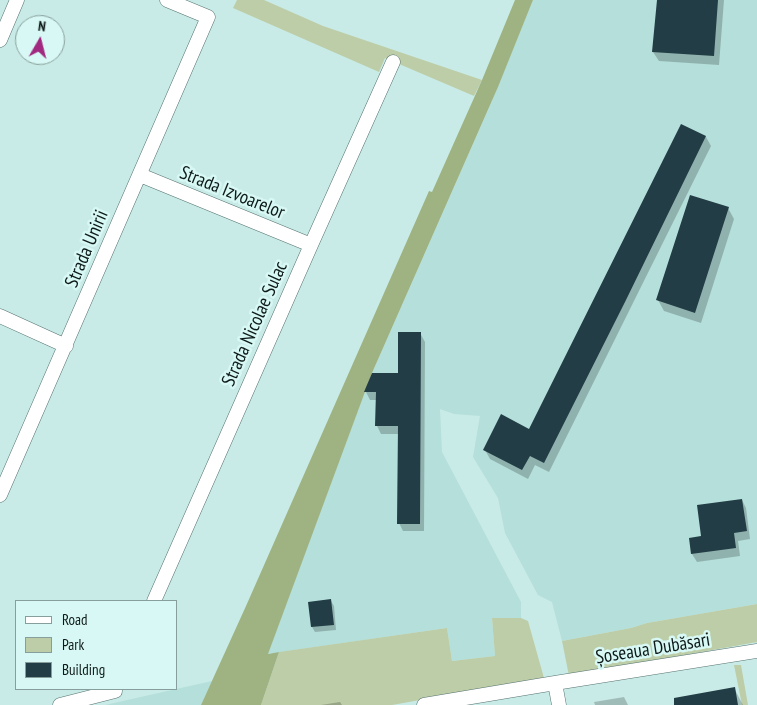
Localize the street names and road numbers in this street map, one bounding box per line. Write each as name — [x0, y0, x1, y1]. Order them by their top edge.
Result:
street label: Strada Izvoarelor — [176, 162, 288, 224]
street label: Strada Unirii — [61, 207, 113, 291]
street label: Strada Nicolae Sulac — [217, 258, 293, 390]
street label: Șoseaua Dubăsari — [594, 629, 712, 669]

